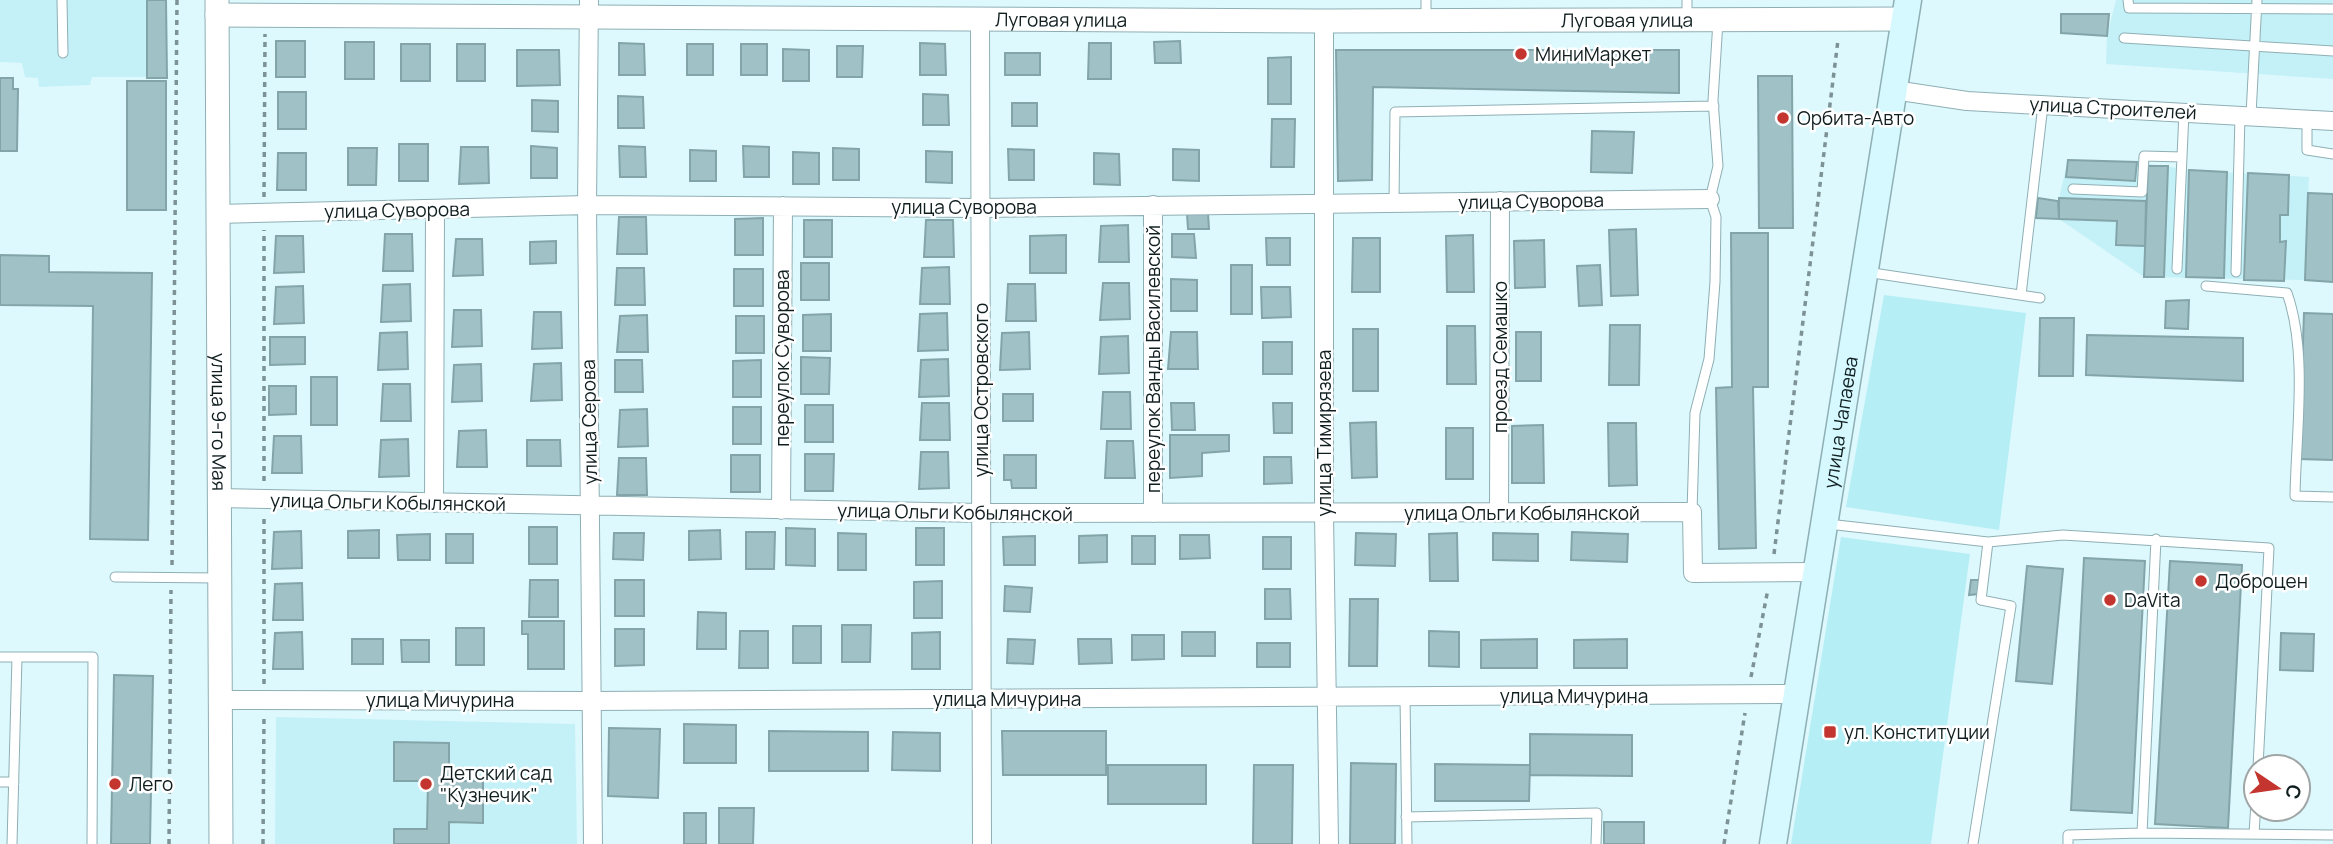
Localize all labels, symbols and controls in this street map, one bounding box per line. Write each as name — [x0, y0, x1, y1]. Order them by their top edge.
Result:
street label: Луговая улица — [995, 6, 1127, 33]
street label: Луговая улица — [1561, 7, 1693, 33]
place label: МиниМаркет — [1535, 41, 1652, 67]
marker: МиниМаркет — [1513, 46, 1529, 62]
street label: улица Строителей — [2029, 91, 2197, 125]
place label: Орбита-Авто — [1797, 105, 1914, 131]
marker: Орбита-Авто — [1775, 110, 1791, 126]
street label: улица Суворова — [1458, 187, 1604, 215]
street label: улица Суворова — [891, 194, 1037, 220]
street label: улица Суворова — [324, 196, 470, 224]
street label: переулок Ванды Василевской — [1140, 225, 1166, 493]
street label: переулок Суворова — [769, 269, 795, 447]
street label: проезд Семашко — [1487, 281, 1513, 433]
street label: улица Островского — [968, 303, 994, 477]
street label: улица Тимирязева — [1311, 350, 1337, 516]
street label: улица 9-го Мая — [206, 353, 232, 491]
street label: улица Чапаева — [1817, 354, 1864, 490]
street label: улица Серова — [575, 359, 603, 485]
street label: улица Ольги Кобылянской — [270, 487, 506, 517]
street label: улица Ольги Кобылянской — [837, 497, 1073, 527]
street label: улица Ольги Кобылянской — [1404, 500, 1640, 526]
place label: Доброцен — [2215, 568, 2308, 594]
marker: Доброцен — [2193, 573, 2209, 589]
place label: DaVita — [2124, 587, 2180, 613]
marker: DaVita — [2102, 592, 2118, 608]
street label: улица Мичурина — [1500, 683, 1648, 709]
street label: улица Мичурина — [933, 686, 1081, 712]
street label: улица Мичурина — [366, 687, 514, 713]
place label: ул. Конституции — [1844, 719, 1990, 745]
marker: ул. Конституции — [1822, 724, 1838, 740]
north arrow — [2242, 753, 2312, 823]
place label: Детский сад "Кузнечик" — [440, 760, 552, 808]
place label: Лего — [129, 771, 173, 797]
marker: Лего — [107, 776, 123, 792]
marker: Детский сад "Кузнечик" — [418, 776, 434, 792]
text: С — [2279, 782, 2308, 802]

